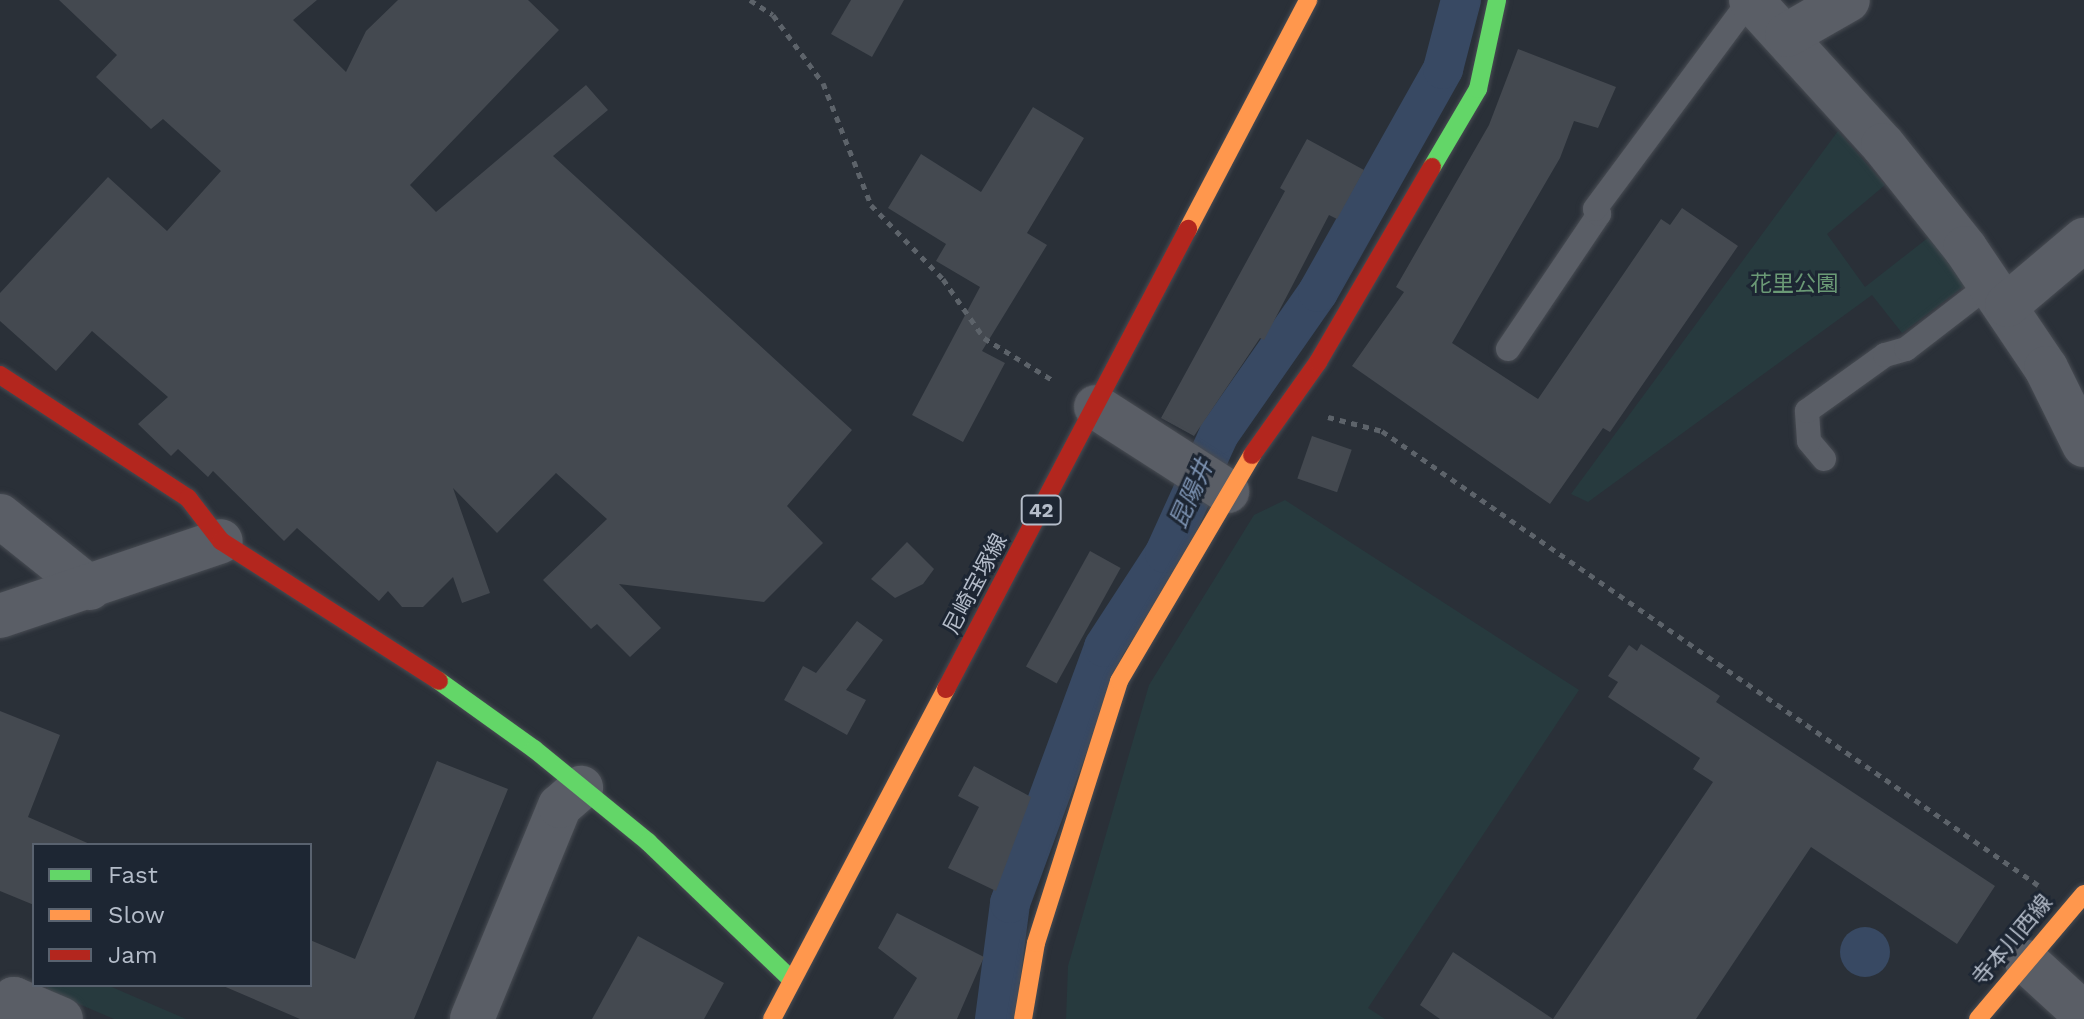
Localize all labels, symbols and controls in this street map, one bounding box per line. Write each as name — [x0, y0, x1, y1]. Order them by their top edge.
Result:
park label: 花里公園 — [1750, 271, 1838, 297]
water label: 昆陽井 — [1164, 455, 1220, 533]
road number: 42 — [1019, 494, 1063, 526]
street label: 尼崎宝塚線 — [938, 529, 1012, 639]
legend — [32, 843, 312, 987]
text: Fast — [108, 861, 158, 889]
street label: 寺本川西線 — [1967, 889, 2057, 991]
text: Slow — [108, 901, 165, 929]
text: Jam — [108, 941, 158, 969]

